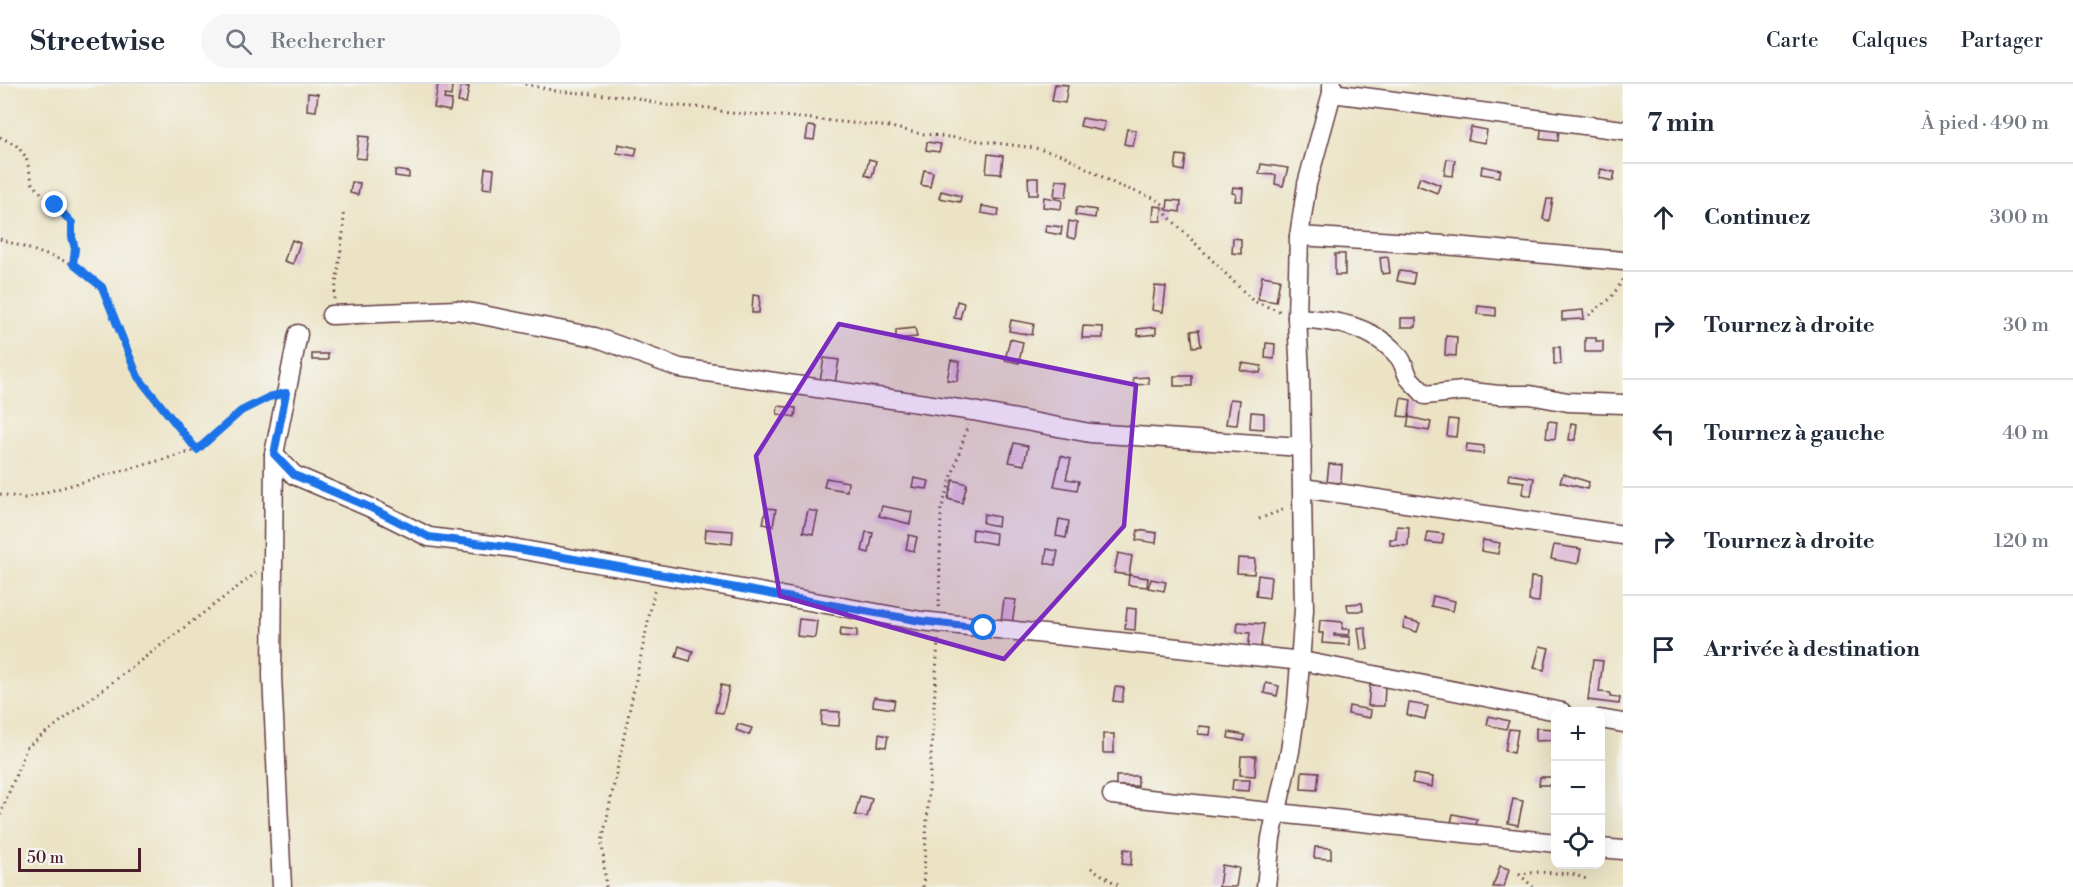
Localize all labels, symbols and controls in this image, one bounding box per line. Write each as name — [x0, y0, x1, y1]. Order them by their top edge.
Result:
search box — [201, 14, 621, 68]
text: Streetwise — [30, 24, 165, 59]
icon: search — [222, 25, 255, 58]
text: Rechercher — [270, 28, 386, 55]
text: Carte — [1766, 28, 1819, 54]
text: Calques — [1852, 28, 1928, 54]
text: Partager — [1961, 28, 2043, 54]
text: 7 min — [1647, 107, 1714, 139]
text: À pied · 490 m — [1921, 111, 2049, 136]
route end — [41, 191, 67, 217]
icon: ahead — [1647, 201, 1680, 234]
text: Continuez — [1704, 204, 1810, 231]
text: 300 m — [1990, 205, 2049, 230]
icon: right — [1647, 309, 1680, 342]
text: Tournez à droite — [1704, 312, 1875, 339]
text: 30 m — [2003, 313, 2049, 338]
icon: left — [1647, 417, 1680, 450]
text: Tournez à gauche — [1704, 420, 1885, 447]
text: 40 m — [2002, 421, 2049, 446]
icon: right — [1647, 525, 1680, 558]
text: Tournez à droite — [1704, 528, 1875, 555]
text: 120 m — [1994, 529, 2049, 554]
route start — [970, 614, 996, 640]
icon: arrive — [1647, 633, 1680, 666]
text: Arrivée à destination — [1704, 636, 1920, 663]
map controls — [1551, 707, 1605, 869]
button: + — [1551, 707, 1605, 761]
button: − — [1551, 761, 1605, 815]
button: locate — [1551, 815, 1605, 869]
scale bar — [18, 845, 141, 872]
text: 50 m — [27, 848, 64, 868]

